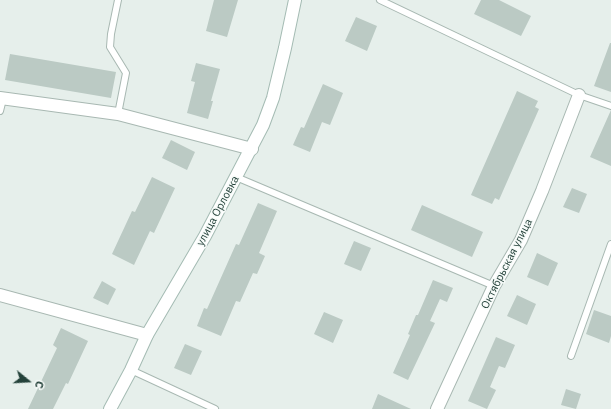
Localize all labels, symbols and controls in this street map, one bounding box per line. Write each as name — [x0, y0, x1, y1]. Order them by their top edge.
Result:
street label: улица Орловка — [194, 174, 242, 248]
street label: Октябрьская улица — [479, 217, 535, 311]
north arrow — [8, 361, 48, 401]
text: С — [32, 379, 47, 390]

